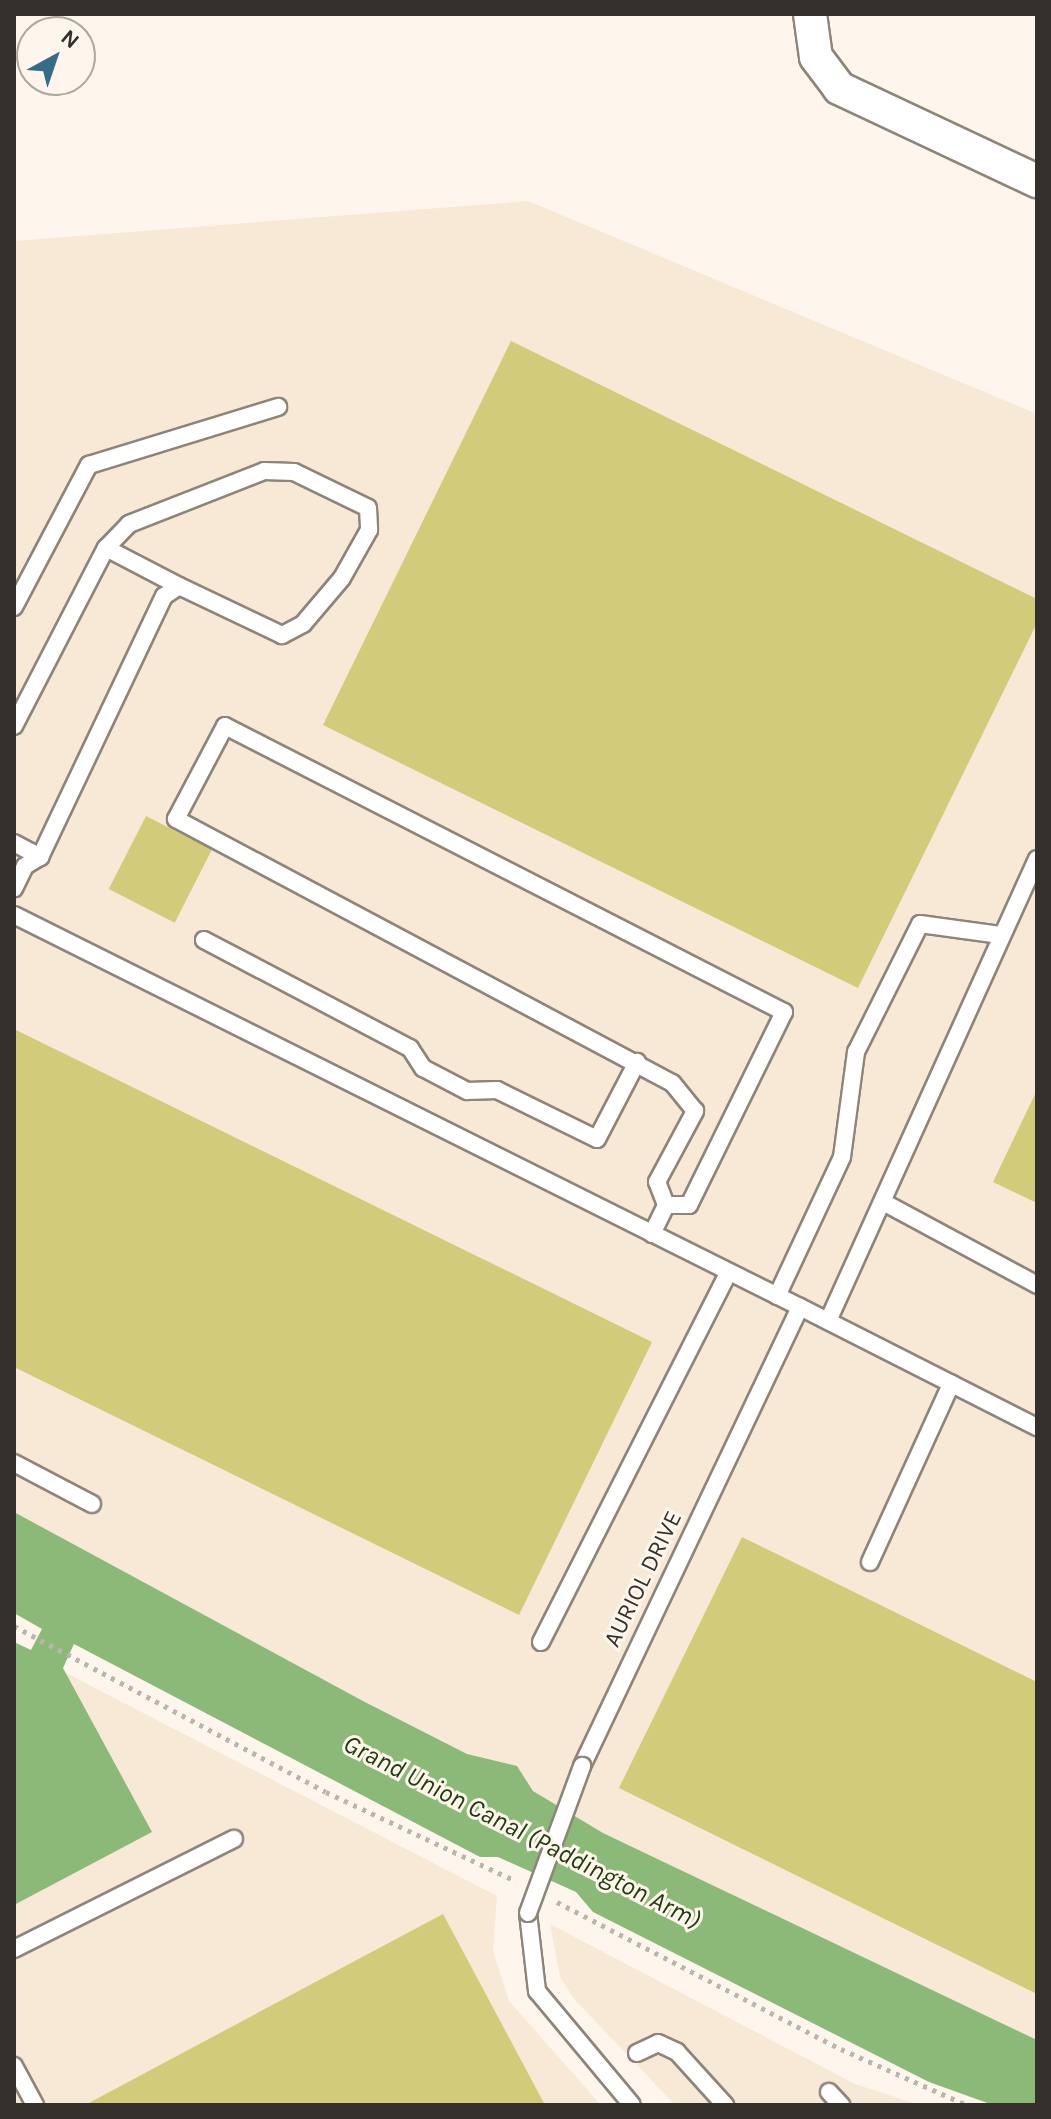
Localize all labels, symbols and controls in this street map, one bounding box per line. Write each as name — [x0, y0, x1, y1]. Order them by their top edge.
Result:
north arrow — [16, 16, 96, 96]
text: N — [56, 24, 85, 54]
street label: AURIOL DRIVE — [598, 1506, 688, 1652]
water label: Grand Union Canal (Paddington Arm) — [338, 1728, 706, 1936]

